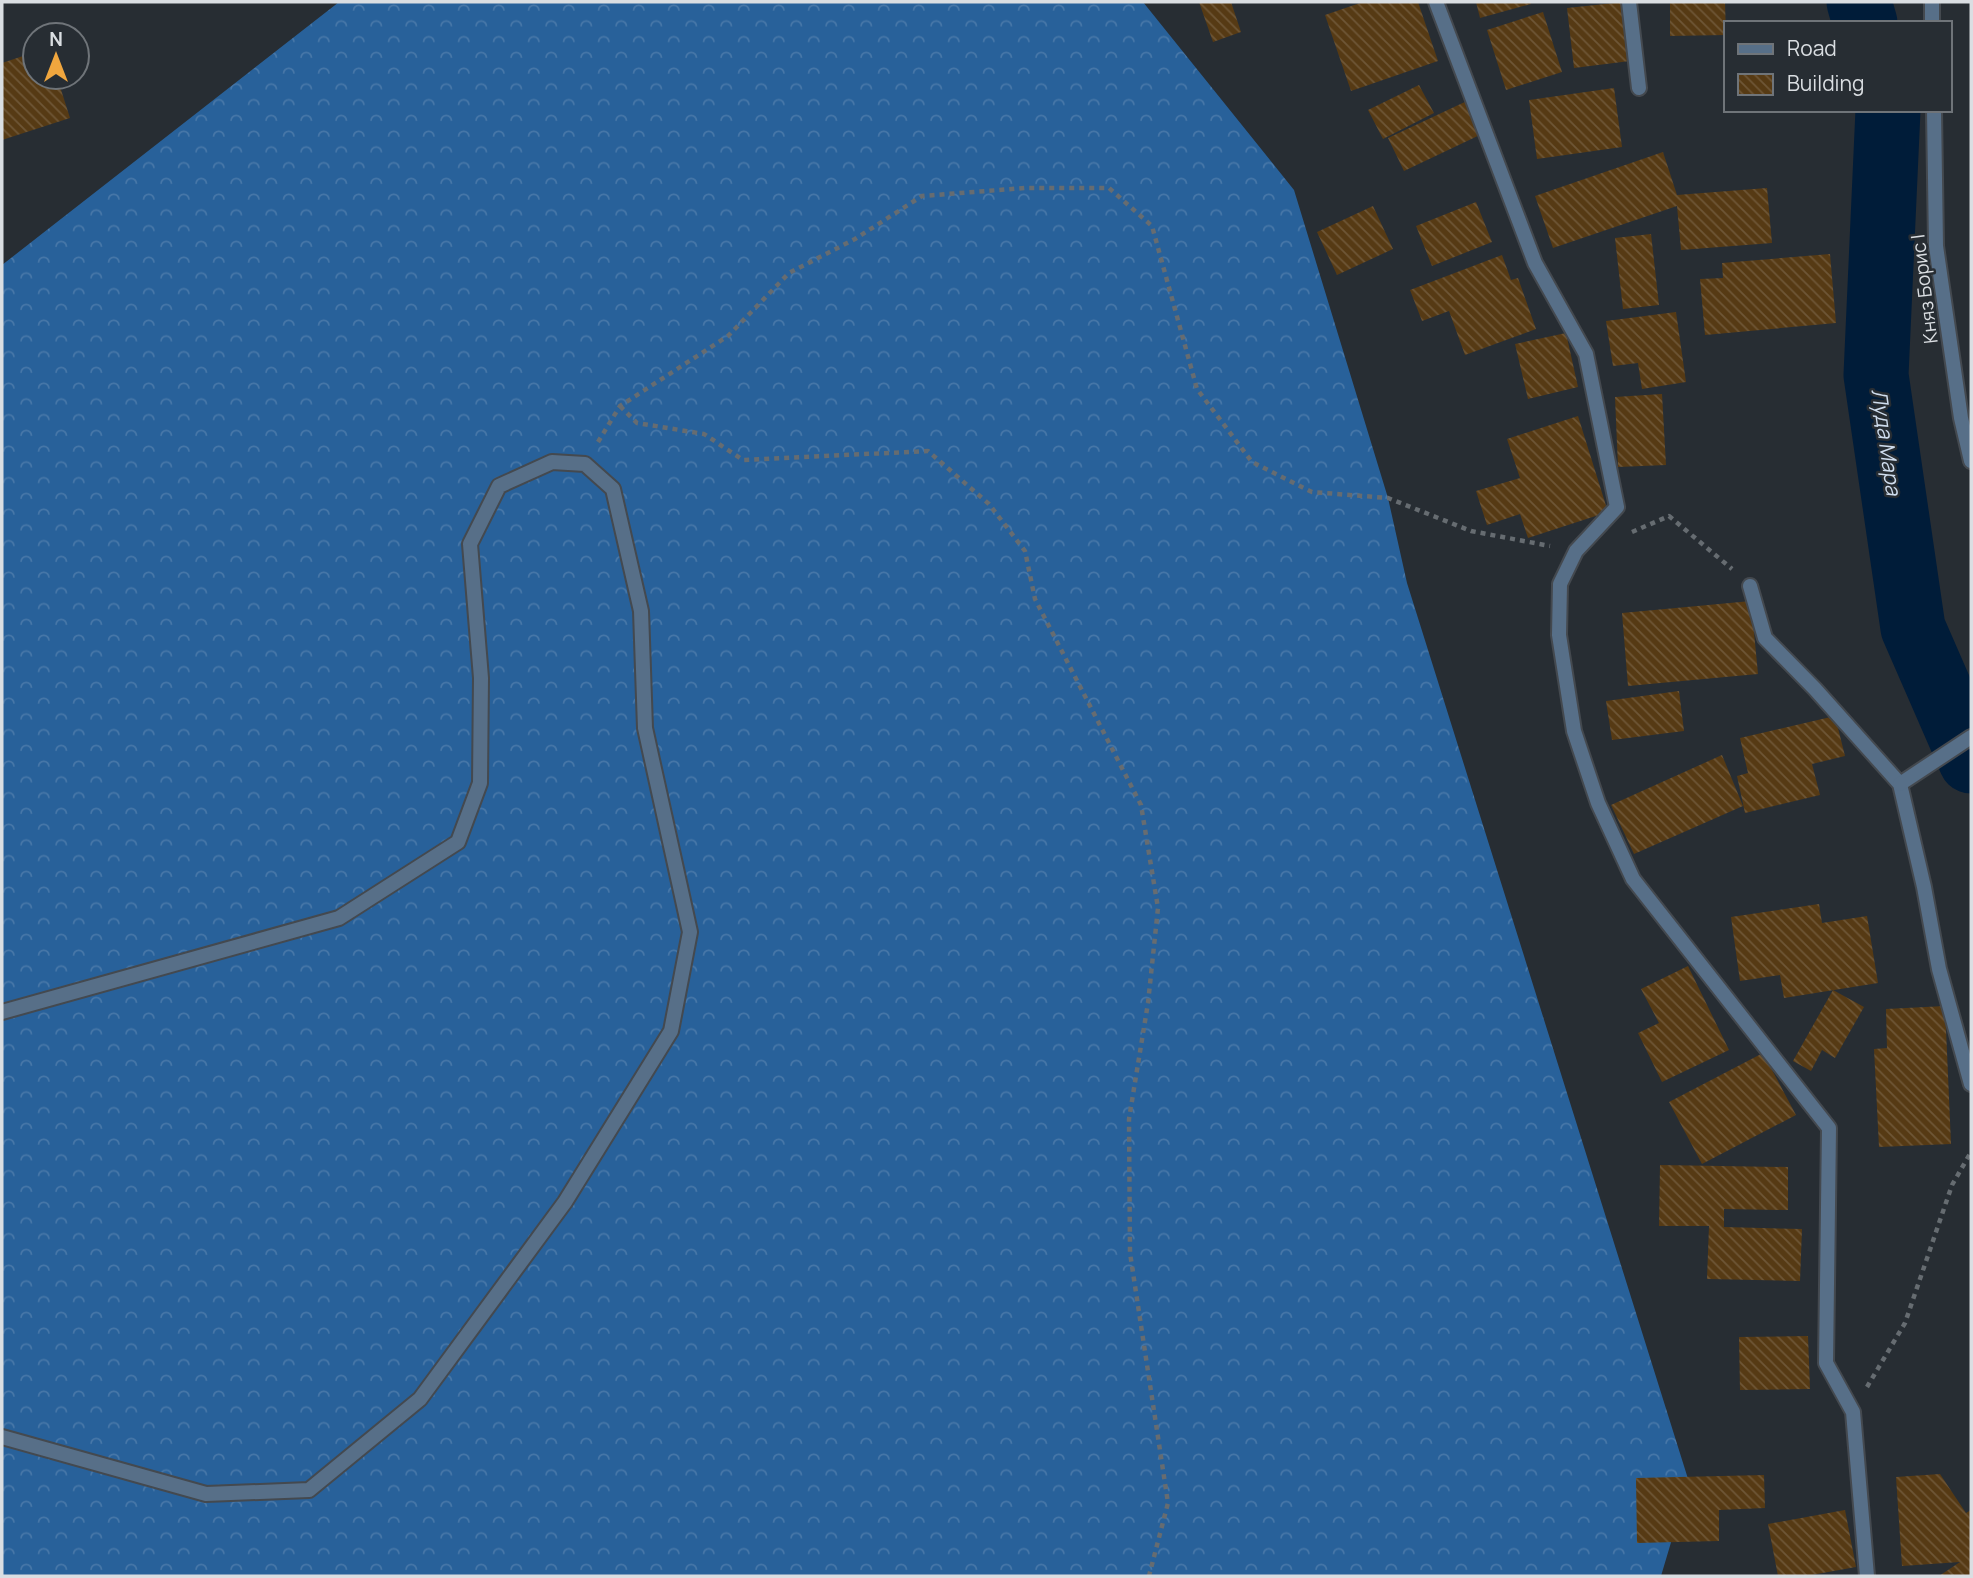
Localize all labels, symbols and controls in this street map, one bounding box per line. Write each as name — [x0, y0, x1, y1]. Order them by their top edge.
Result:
north arrow — [21, 21, 91, 91]
legend — [1724, 21, 1952, 112]
text: N — [49, 26, 63, 52]
text: Road — [1787, 34, 1837, 62]
text: Building — [1787, 69, 1864, 97]
street label: Княз Борис I — [1904, 233, 1944, 345]
water label: Луда Мара — [1866, 387, 1908, 498]

